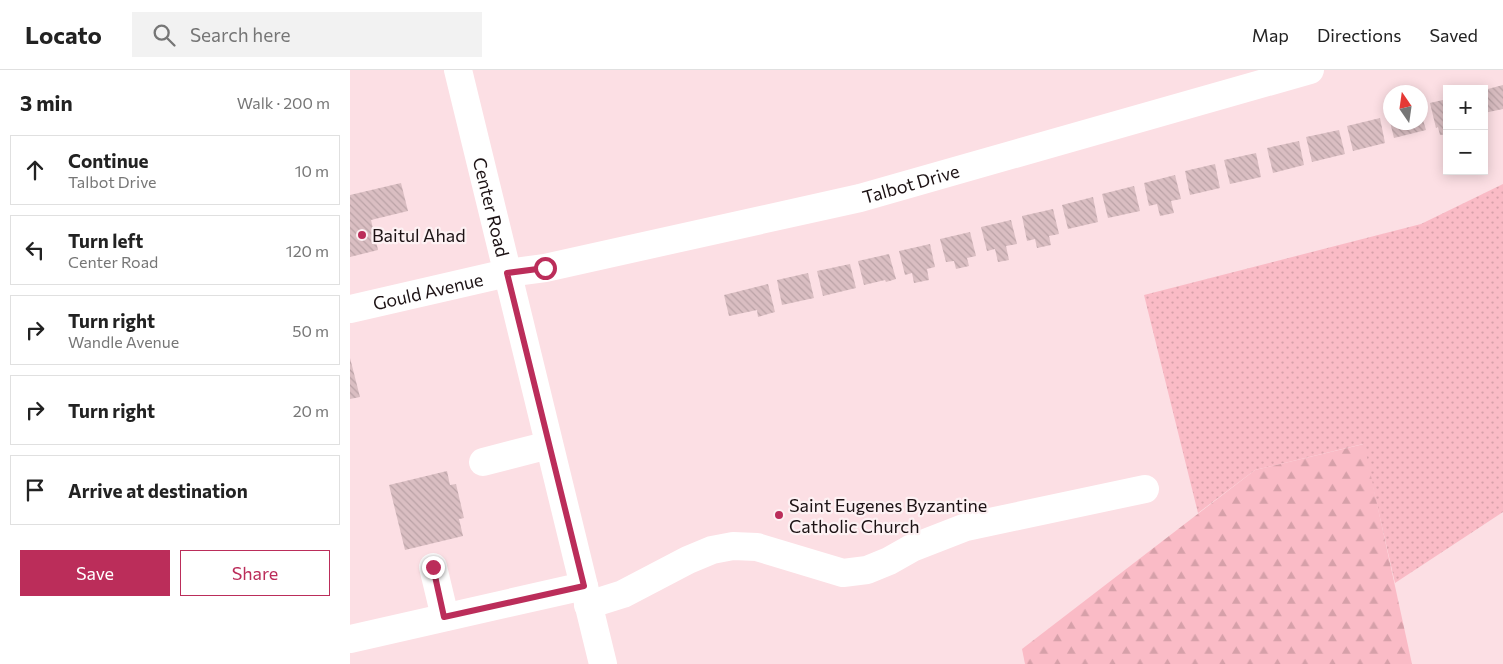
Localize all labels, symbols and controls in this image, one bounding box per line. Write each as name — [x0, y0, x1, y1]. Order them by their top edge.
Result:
search box — [132, 12, 482, 57]
text: Locato — [25, 20, 102, 49]
icon: search — [150, 21, 178, 49]
text: Search here — [190, 23, 290, 46]
text: Map — [1252, 24, 1289, 46]
text: Directions — [1317, 24, 1401, 46]
text: Saved — [1429, 24, 1478, 46]
north arrow — [1383, 85, 1428, 130]
map controls — [1443, 85, 1488, 175]
button: + — [1443, 85, 1488, 130]
text: 3 min — [20, 90, 73, 115]
text: Walk · 200 m — [237, 93, 330, 112]
button: − — [1443, 130, 1488, 175]
text: Continue — [68, 149, 148, 172]
street label: Center Road — [469, 155, 514, 259]
icon: ahead — [21, 156, 49, 184]
street label: Talbot Drive — [860, 159, 962, 208]
text: 10 m — [295, 161, 329, 180]
text: Talbot Drive — [68, 172, 157, 191]
place label: Baitul Ahad — [372, 224, 466, 246]
text: Turn left — [68, 229, 143, 252]
marker: Baitul Ahad — [356, 229, 368, 241]
icon: left — [21, 236, 49, 264]
text: 120 m — [286, 241, 329, 260]
text: Center Road — [68, 252, 158, 271]
route start — [534, 257, 557, 280]
street label: Gould Avenue — [371, 268, 485, 314]
text: Turn right — [68, 309, 155, 332]
icon: right — [21, 316, 49, 344]
text: 50 m — [292, 321, 329, 340]
text: Wandle Avenue — [68, 332, 179, 351]
icon: right — [21, 396, 49, 424]
text: Turn right — [68, 399, 155, 422]
text: 20 m — [293, 401, 329, 420]
icon: arrive — [21, 476, 49, 504]
text: Arrive at destination — [68, 479, 248, 502]
place label: Saint Eugenes Byzantine Catholic Church — [789, 494, 987, 537]
marker: Saint Eugenes Byzantine Catholic Church — [773, 509, 785, 521]
button: Save — [20, 550, 170, 596]
button: Share — [180, 550, 330, 596]
route end — [422, 556, 445, 579]

